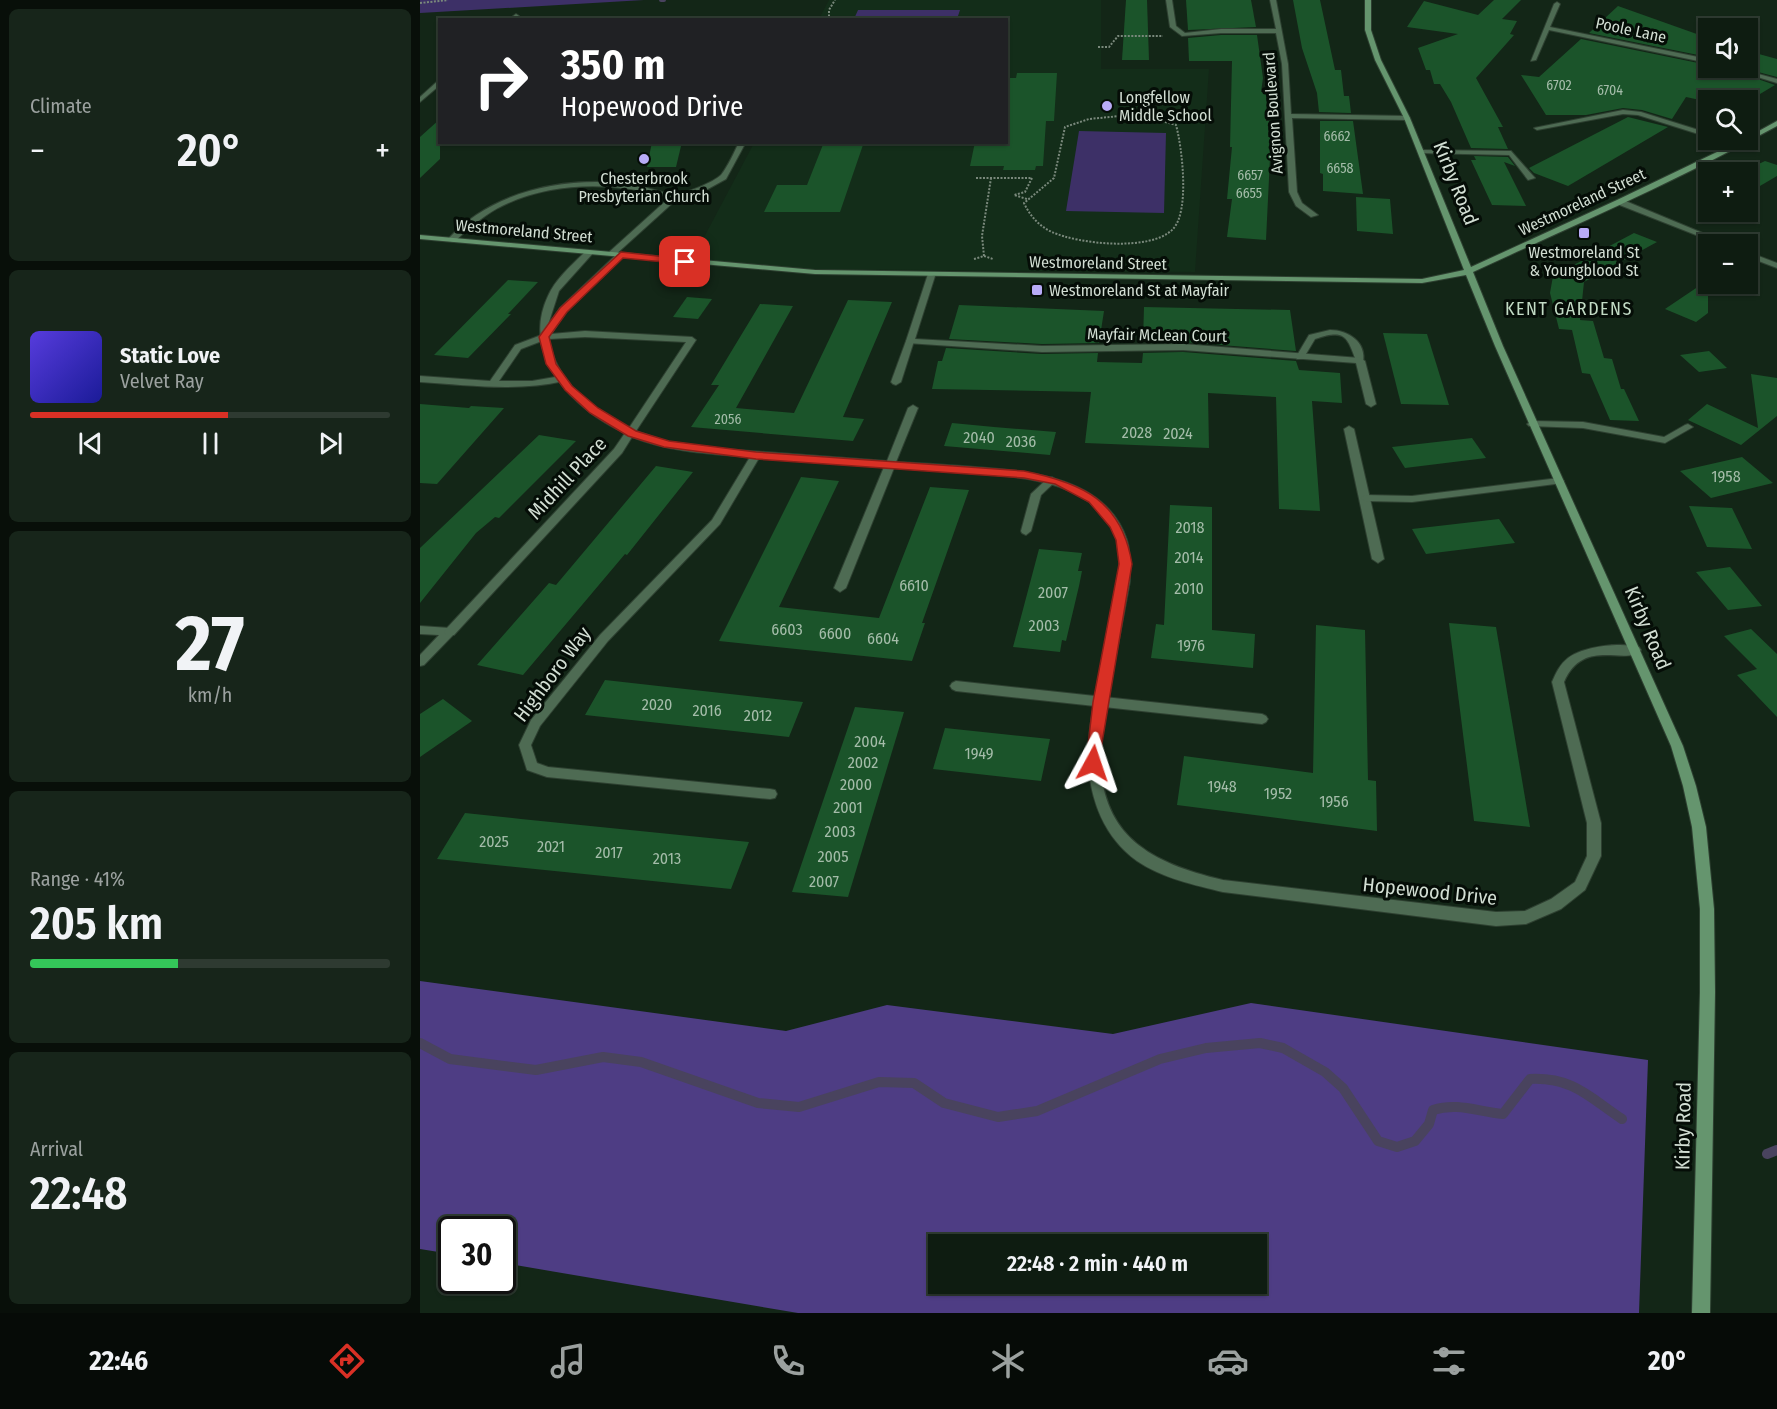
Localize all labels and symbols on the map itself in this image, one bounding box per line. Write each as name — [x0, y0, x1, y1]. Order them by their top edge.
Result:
street label: Poole Lane — [1594, 13, 1668, 47]
street label: Avignon Boulevard — [1259, 51, 1287, 175]
house number: 6702 — [1546, 77, 1572, 94]
house number: 6704 — [1597, 82, 1623, 99]
place label: Longfellow Middle School — [1119, 88, 1212, 125]
marker: Longfellow Middle School — [1100, 99, 1114, 113]
house number: 6662 — [1324, 128, 1350, 145]
street label: Kirby Road — [1428, 138, 1484, 228]
marker: Chesterbrook Presbyterian Church — [637, 152, 651, 166]
house number: 6658 — [1326, 160, 1354, 177]
street label: Westmoreland Street — [1516, 164, 1649, 240]
house number: 6657 — [1237, 167, 1263, 184]
place label: Chesterbrook Presbyterian Church — [578, 169, 710, 206]
house number: 6655 — [1236, 185, 1262, 202]
street label: Westmoreland Street — [455, 216, 594, 247]
marker: Westmoreland St & Youngblood St — [1577, 226, 1591, 240]
pin — [659, 236, 710, 287]
place label: Westmoreland St & Youngblood St — [1528, 243, 1640, 280]
street label: Westmoreland Street — [1029, 252, 1168, 274]
place label: Westmoreland St at Mayfair — [1049, 281, 1230, 300]
marker: Westmoreland St at Mayfair — [1030, 283, 1044, 297]
district label: KENT GARDENS — [1505, 298, 1633, 320]
street label: Mayfair McLean Court — [1087, 324, 1228, 346]
house number: 2056 — [715, 411, 741, 428]
house number: 2028 — [1122, 423, 1152, 442]
house number: 2024 — [1163, 424, 1193, 443]
house number: 2040 — [963, 428, 995, 447]
street label: Midhill Place — [523, 432, 611, 524]
house number: 2036 — [1006, 432, 1036, 451]
house number: 1958 — [1711, 467, 1741, 486]
house number: 2018 — [1175, 518, 1205, 537]
house number: 2014 — [1175, 548, 1204, 567]
house number: 6610 — [899, 576, 929, 595]
house number: 2010 — [1174, 579, 1204, 598]
house number: 2007 — [1038, 583, 1068, 602]
street label: Kirby Road — [1620, 583, 1676, 673]
house number: 2003 — [1029, 616, 1059, 635]
house number: 6603 — [771, 620, 803, 639]
street label: Highboro Way — [509, 622, 596, 726]
house number: 6600 — [819, 624, 851, 643]
house number: 6604 — [867, 629, 899, 648]
house number: 1976 — [1177, 636, 1205, 655]
house number: 2020 — [642, 695, 672, 714]
house number: 2016 — [692, 701, 722, 720]
house number: 2012 — [744, 706, 772, 725]
position arrow — [1061, 731, 1125, 795]
house number: 2004 — [854, 732, 886, 751]
house number: 1949 — [964, 744, 994, 763]
house number: 2002 — [848, 753, 878, 772]
house number: 2000 — [840, 775, 872, 794]
house number: 1948 — [1207, 777, 1237, 796]
house number: 1952 — [1264, 784, 1292, 803]
house number: 1956 — [1319, 792, 1349, 811]
house number: 2001 — [833, 798, 863, 817]
house number: 2003 — [825, 822, 855, 841]
house number: 2025 — [479, 832, 509, 851]
house number: 2021 — [537, 837, 565, 856]
house number: 2017 — [595, 843, 623, 862]
house number: 2005 — [817, 847, 849, 866]
house number: 2013 — [653, 849, 681, 868]
house number: 2007 — [809, 872, 839, 891]
street label: Hopewood Drive — [1362, 872, 1498, 910]
street label: Kirby Road — [1670, 1082, 1696, 1170]
speed limit sign: 30 — [438, 1216, 516, 1294]

